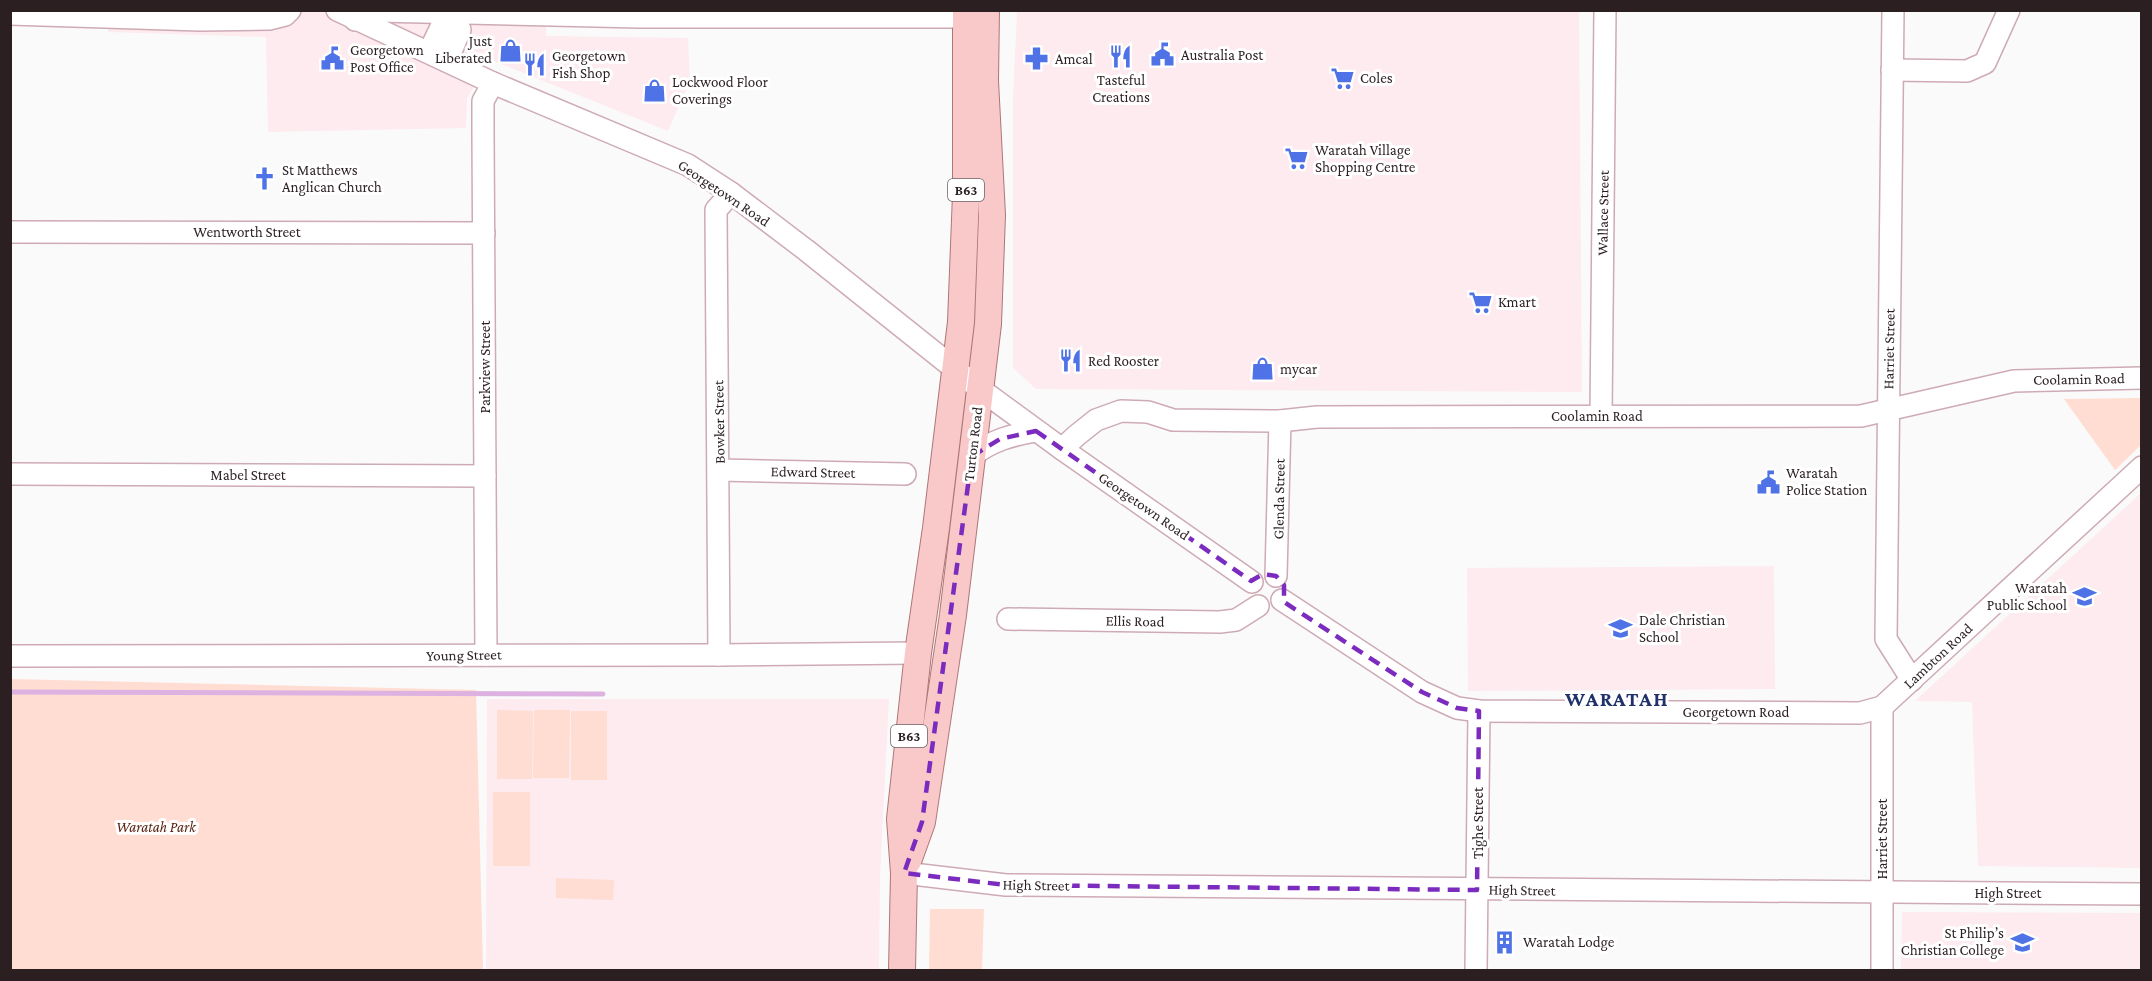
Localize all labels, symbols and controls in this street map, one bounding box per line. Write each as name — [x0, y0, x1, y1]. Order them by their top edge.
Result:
place label: Just Liberated — [435, 33, 493, 66]
shop icon: Just Liberated — [497, 37, 523, 63]
place label: Georgetown Post Office — [350, 42, 424, 75]
public building icon: Australia Post — [1150, 42, 1176, 68]
restaurant icon: Tasteful Creations — [1108, 43, 1134, 69]
public building icon: Georgetown Post Office — [319, 46, 345, 72]
pharmacy icon: Amcal — [1024, 46, 1050, 72]
place label: Australia Post — [1181, 47, 1264, 63]
place label: Georgetown Fish Shop — [552, 48, 626, 82]
place label: Amcal — [1055, 51, 1093, 67]
restaurant icon: Georgetown Fish Shop — [521, 52, 547, 78]
supermarket icon: Coles — [1329, 65, 1355, 91]
place label: Coles — [1360, 70, 1393, 86]
place label: Tasteful Creations — [1092, 72, 1150, 105]
place label: Lockwood Floor Coverings — [672, 74, 769, 108]
shop icon: Lockwood Floor Coverings — [641, 78, 667, 104]
place label: Waratah Village Shopping Centre — [1315, 142, 1416, 176]
supermarket icon: Waratah Village Shopping Centre — [1284, 146, 1310, 172]
street label: Georgetown Road — [675, 156, 773, 230]
place label: St Matthews Anglican Church — [282, 162, 382, 196]
church icon: St Matthews Anglican Church — [251, 166, 277, 192]
street label: Wallace Street — [1594, 169, 1612, 256]
road number: B63 — [948, 179, 984, 201]
street label: Wentworth Street — [193, 224, 302, 240]
supermarket icon: Kmart — [1467, 289, 1493, 315]
place label: Kmart — [1498, 294, 1537, 310]
street label: Harriet Street — [1880, 307, 1898, 390]
street label: Parkview Street — [477, 320, 493, 413]
restaurant icon: Red Rooster — [1057, 348, 1083, 374]
place label: Red Rooster — [1088, 353, 1160, 369]
shop icon: mycar — [1249, 356, 1275, 382]
place label: mycar — [1280, 361, 1318, 378]
street label: Coolamin Road — [2033, 370, 2125, 388]
street label: Bowker Street — [710, 379, 728, 464]
street label: Turton Road — [960, 406, 986, 482]
street label: Coolamin Road — [1551, 408, 1643, 424]
street label: Glenda Street — [1270, 457, 1288, 540]
street label: Edward Street — [770, 463, 857, 481]
place label: Waratah Police Station — [1786, 465, 1867, 498]
street label: Mabel Street — [210, 467, 287, 483]
street label: Georgetown Road — [1095, 469, 1192, 544]
public building icon: Waratah Police Station — [1755, 469, 1781, 495]
place label: Waratah Public School — [1987, 580, 2067, 613]
school or university icon: Waratah Public School — [2072, 584, 2098, 610]
street label: Ellis Road — [1105, 612, 1165, 630]
place label: Dale Christian School — [1639, 612, 1725, 645]
school or university icon: Dale Christian School — [1608, 616, 1634, 642]
street label: Lambton Road — [1900, 620, 1976, 692]
street label: Young Street — [426, 646, 503, 665]
district label: WARATAH — [1564, 687, 1669, 711]
street label: Georgetown Road — [1683, 704, 1790, 721]
road number: B63 — [891, 725, 927, 747]
street label: Tighe Street — [1470, 786, 1487, 859]
street label: Harriet Street — [1874, 798, 1890, 879]
park label: Waratah Park — [116, 819, 197, 835]
street label: High Street — [1002, 876, 1071, 895]
street label: High Street — [1488, 881, 1557, 900]
street label: High Street — [1974, 885, 2043, 902]
place label: St Philip’s Christian College — [1901, 925, 2004, 959]
building icon: Waratah Lodge — [1492, 929, 1518, 955]
school or university icon: St Philip’s Christian College — [2009, 929, 2035, 955]
place label: Waratah Lodge — [1523, 934, 1615, 951]

